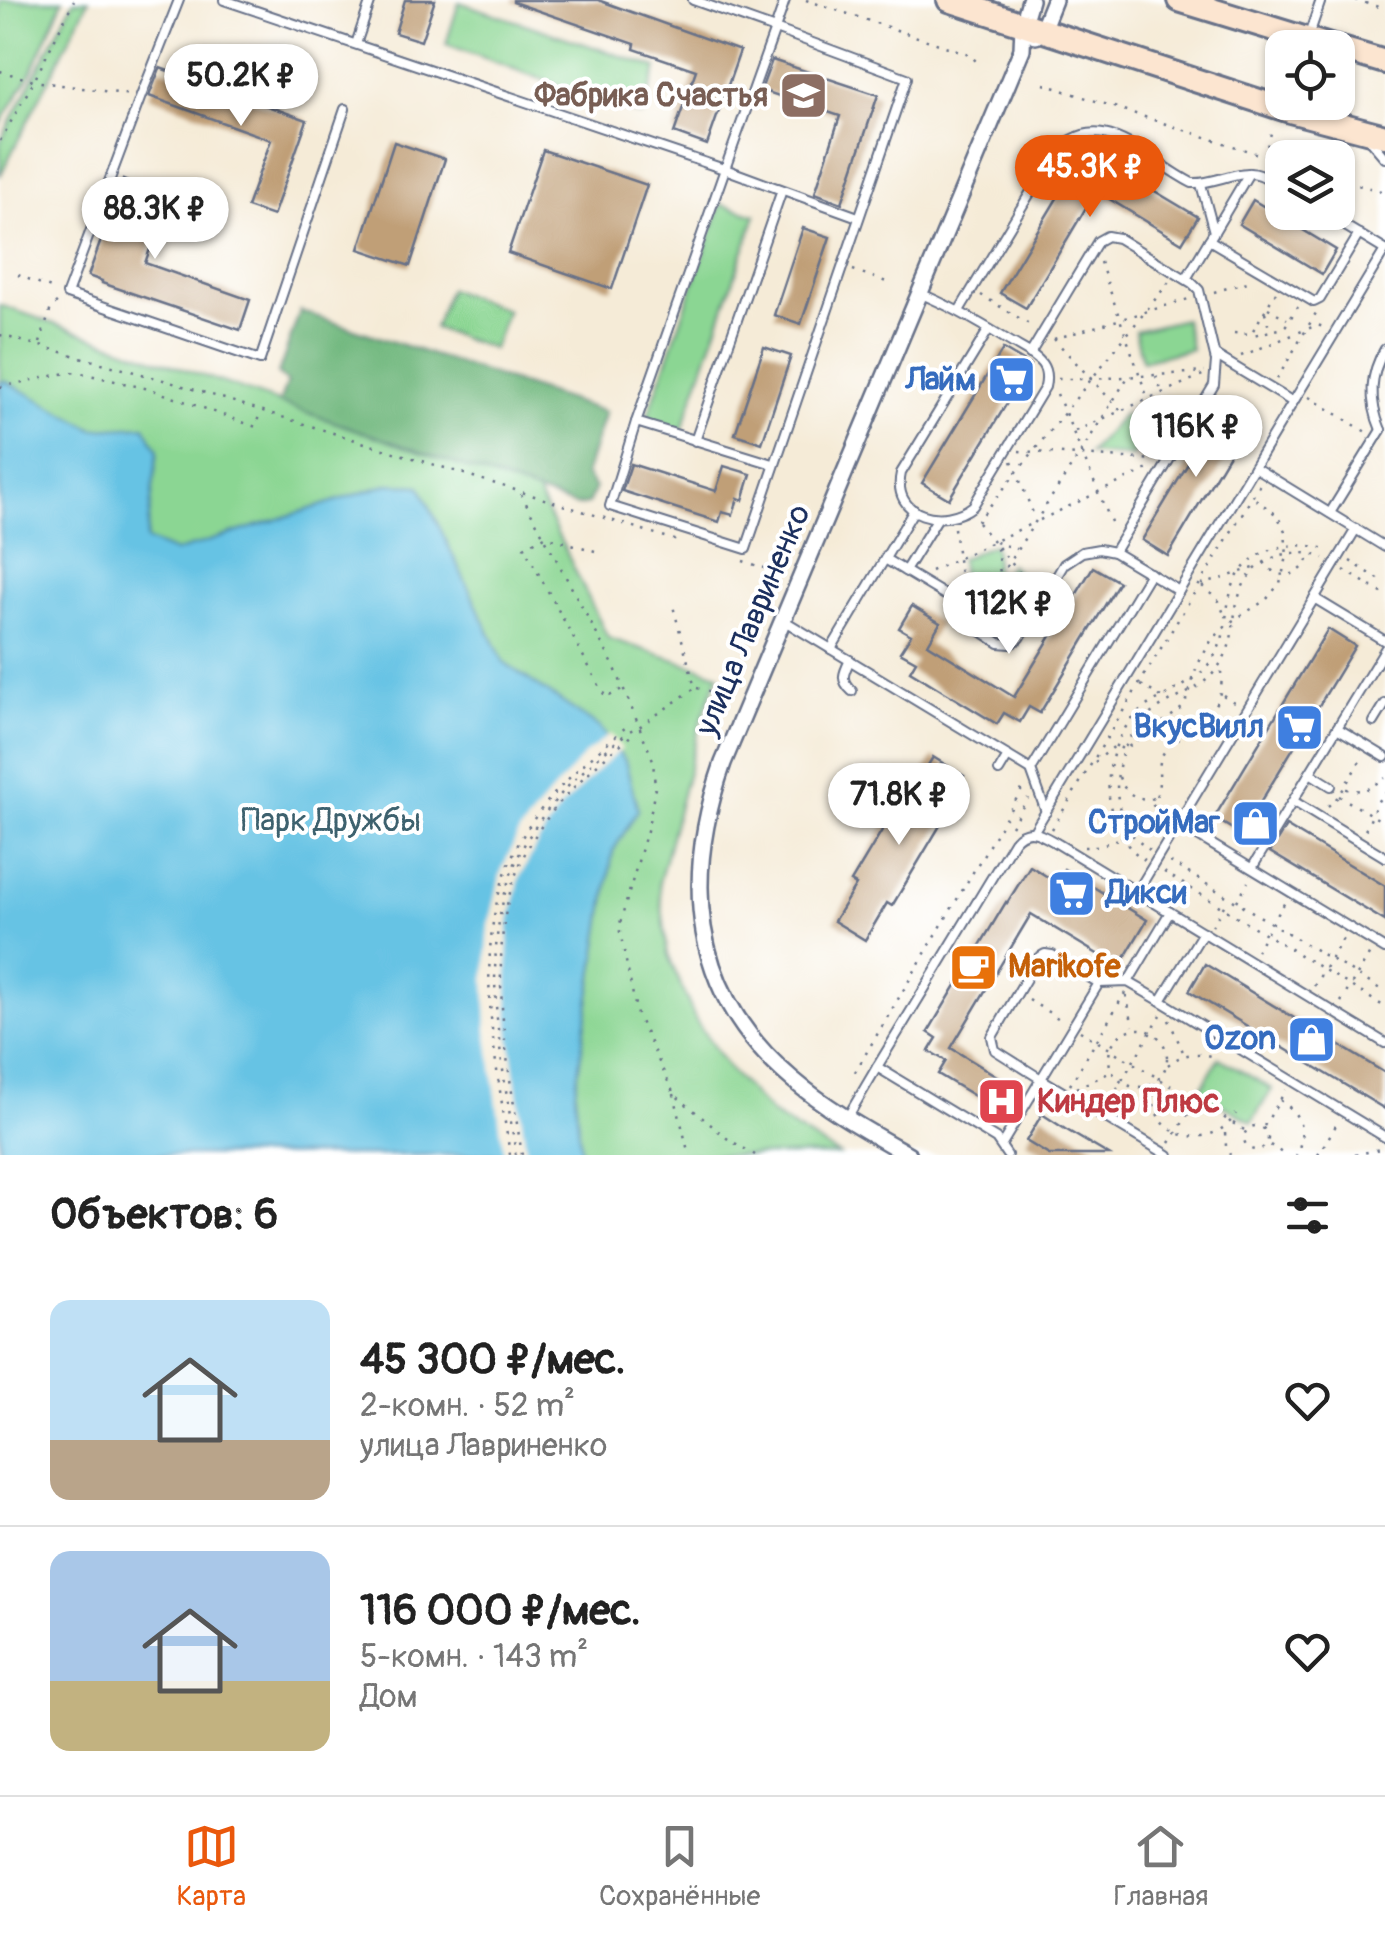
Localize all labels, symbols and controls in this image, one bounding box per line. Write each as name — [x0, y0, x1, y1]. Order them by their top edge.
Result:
map controls — [1265, 30, 1355, 230]
button: locate — [1265, 30, 1355, 120]
pin: 50.2K ₽ — [149, 44, 333, 129]
text: 50.2K ₽ — [186, 56, 296, 96]
school or university icon: Фабрика Счастья — [777, 70, 829, 122]
place label: Фабрика Счастья — [533, 76, 768, 116]
pin: 45.3K ₽ — [998, 135, 1182, 220]
button: layers — [1265, 140, 1355, 230]
text: 45.3K ₽ — [1037, 147, 1143, 187]
pin: 88.3K ₽ — [63, 177, 247, 262]
text: 88.3K ₽ — [104, 189, 206, 229]
supermarket icon: Лайм — [985, 354, 1037, 406]
place label: Лайм — [904, 360, 976, 400]
pin: 116K ₽ — [1115, 395, 1277, 480]
text: 116K ₽ — [1151, 407, 1241, 447]
street label: улица Лавриненко — [686, 498, 820, 743]
pin: 112K ₽ — [928, 572, 1090, 657]
text: 112K ₽ — [965, 584, 1053, 624]
supermarket icon: ВкусВилл — [1273, 701, 1325, 753]
place label: ВкусВилл — [1133, 707, 1264, 747]
pin: 71.8K ₽ — [807, 763, 991, 848]
text: 71.8K ₽ — [850, 775, 948, 815]
shop icon: СтройМаг — [1229, 797, 1281, 849]
park label: Парк Дружбы — [241, 801, 421, 841]
place label: СтройМаг — [1088, 803, 1221, 843]
supermarket icon: Дикси — [1045, 867, 1097, 919]
place label: Дикси — [1104, 873, 1187, 913]
cafe icon: Marikofe — [947, 941, 999, 993]
place label: Marikofe — [1008, 947, 1122, 987]
shop icon: Ozon — [1285, 1013, 1337, 1065]
place label: Ozon — [1204, 1019, 1276, 1059]
hospital icon: Киндер Плюс — [976, 1076, 1028, 1128]
place label: Киндер Плюс — [1037, 1082, 1220, 1122]
icon: filters — [1280, 1188, 1335, 1243]
text: Объектов: 6 — [50, 1189, 278, 1241]
text: 45 300 ₽/мес. — [360, 1334, 625, 1386]
icon: home — [130, 1340, 250, 1460]
icon: heart — [1280, 1373, 1335, 1428]
text: 2-комн. · 52 m² — [360, 1386, 575, 1426]
text: улица Лавриненко — [360, 1426, 607, 1466]
text: 116 000 ₽/мес. — [360, 1585, 641, 1637]
icon: home — [130, 1591, 250, 1711]
icon: heart — [1280, 1624, 1335, 1679]
text: 5-комн. · 143 m² — [360, 1637, 588, 1677]
text: Дом — [360, 1677, 417, 1717]
tab: Карта — [177, 1819, 246, 1914]
tab: Сохранённые — [599, 1819, 760, 1914]
tab: Главная — [1113, 1819, 1208, 1914]

